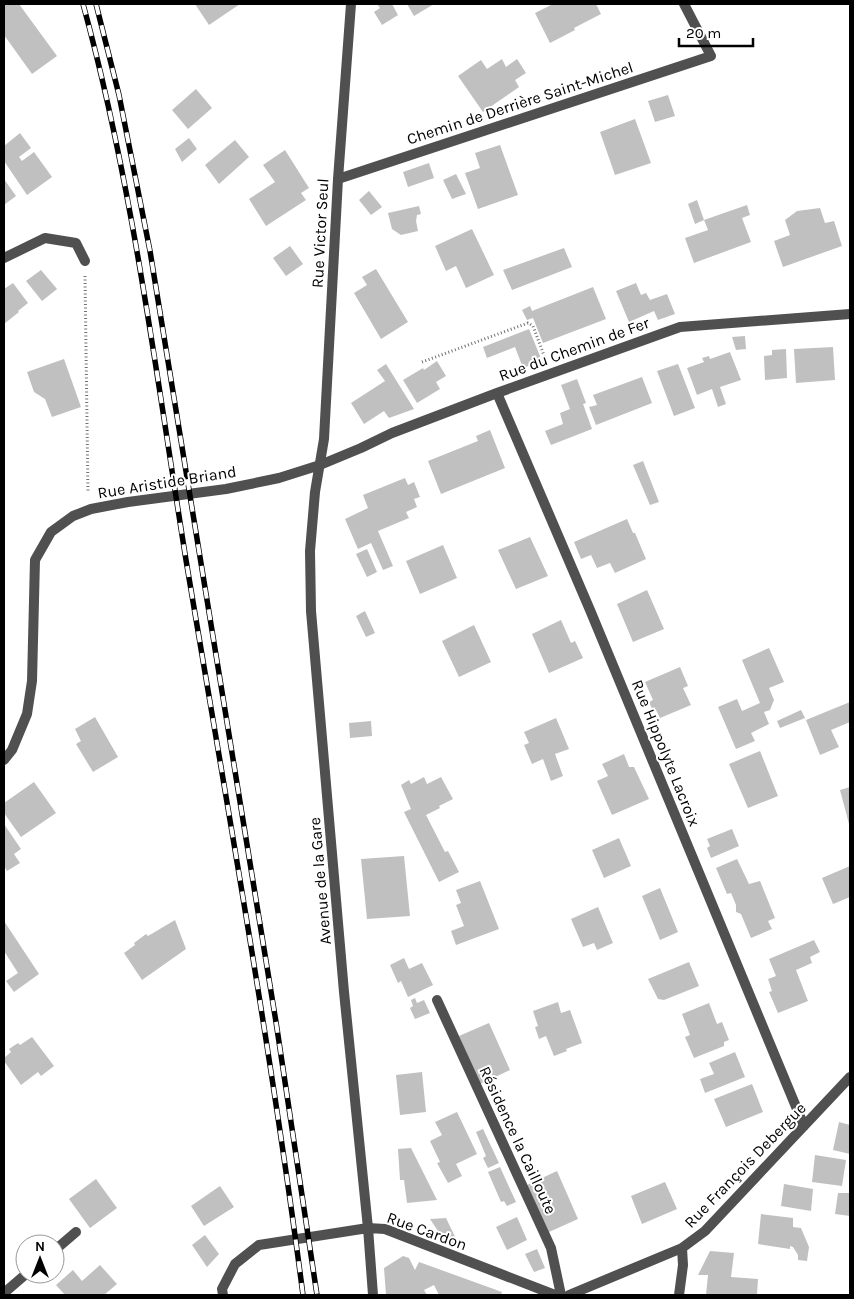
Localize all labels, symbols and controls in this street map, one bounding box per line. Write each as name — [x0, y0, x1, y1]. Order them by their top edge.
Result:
scale bar — [679, 15, 753, 47]
text: 20 m — [686, 24, 721, 42]
street label: Chemin de Derrière Saint-Michel — [404, 57, 636, 149]
street label: Rue Victor Seul — [308, 178, 332, 288]
street label: Rue du Chemin de Fer — [496, 313, 652, 385]
street label: Rue Aristide Briand — [96, 462, 238, 502]
street label: Rue Hippolyte Lacroix — [628, 677, 704, 829]
street label: Avenue de la Gare — [305, 816, 335, 946]
street label: Résidence la Cailloute — [475, 1063, 561, 1217]
street label: Rue François Debergue — [680, 1098, 810, 1232]
street label: Rue Cardon — [384, 1208, 470, 1254]
north arrow — [15, 1234, 65, 1284]
text: N — [35, 1238, 45, 1255]

